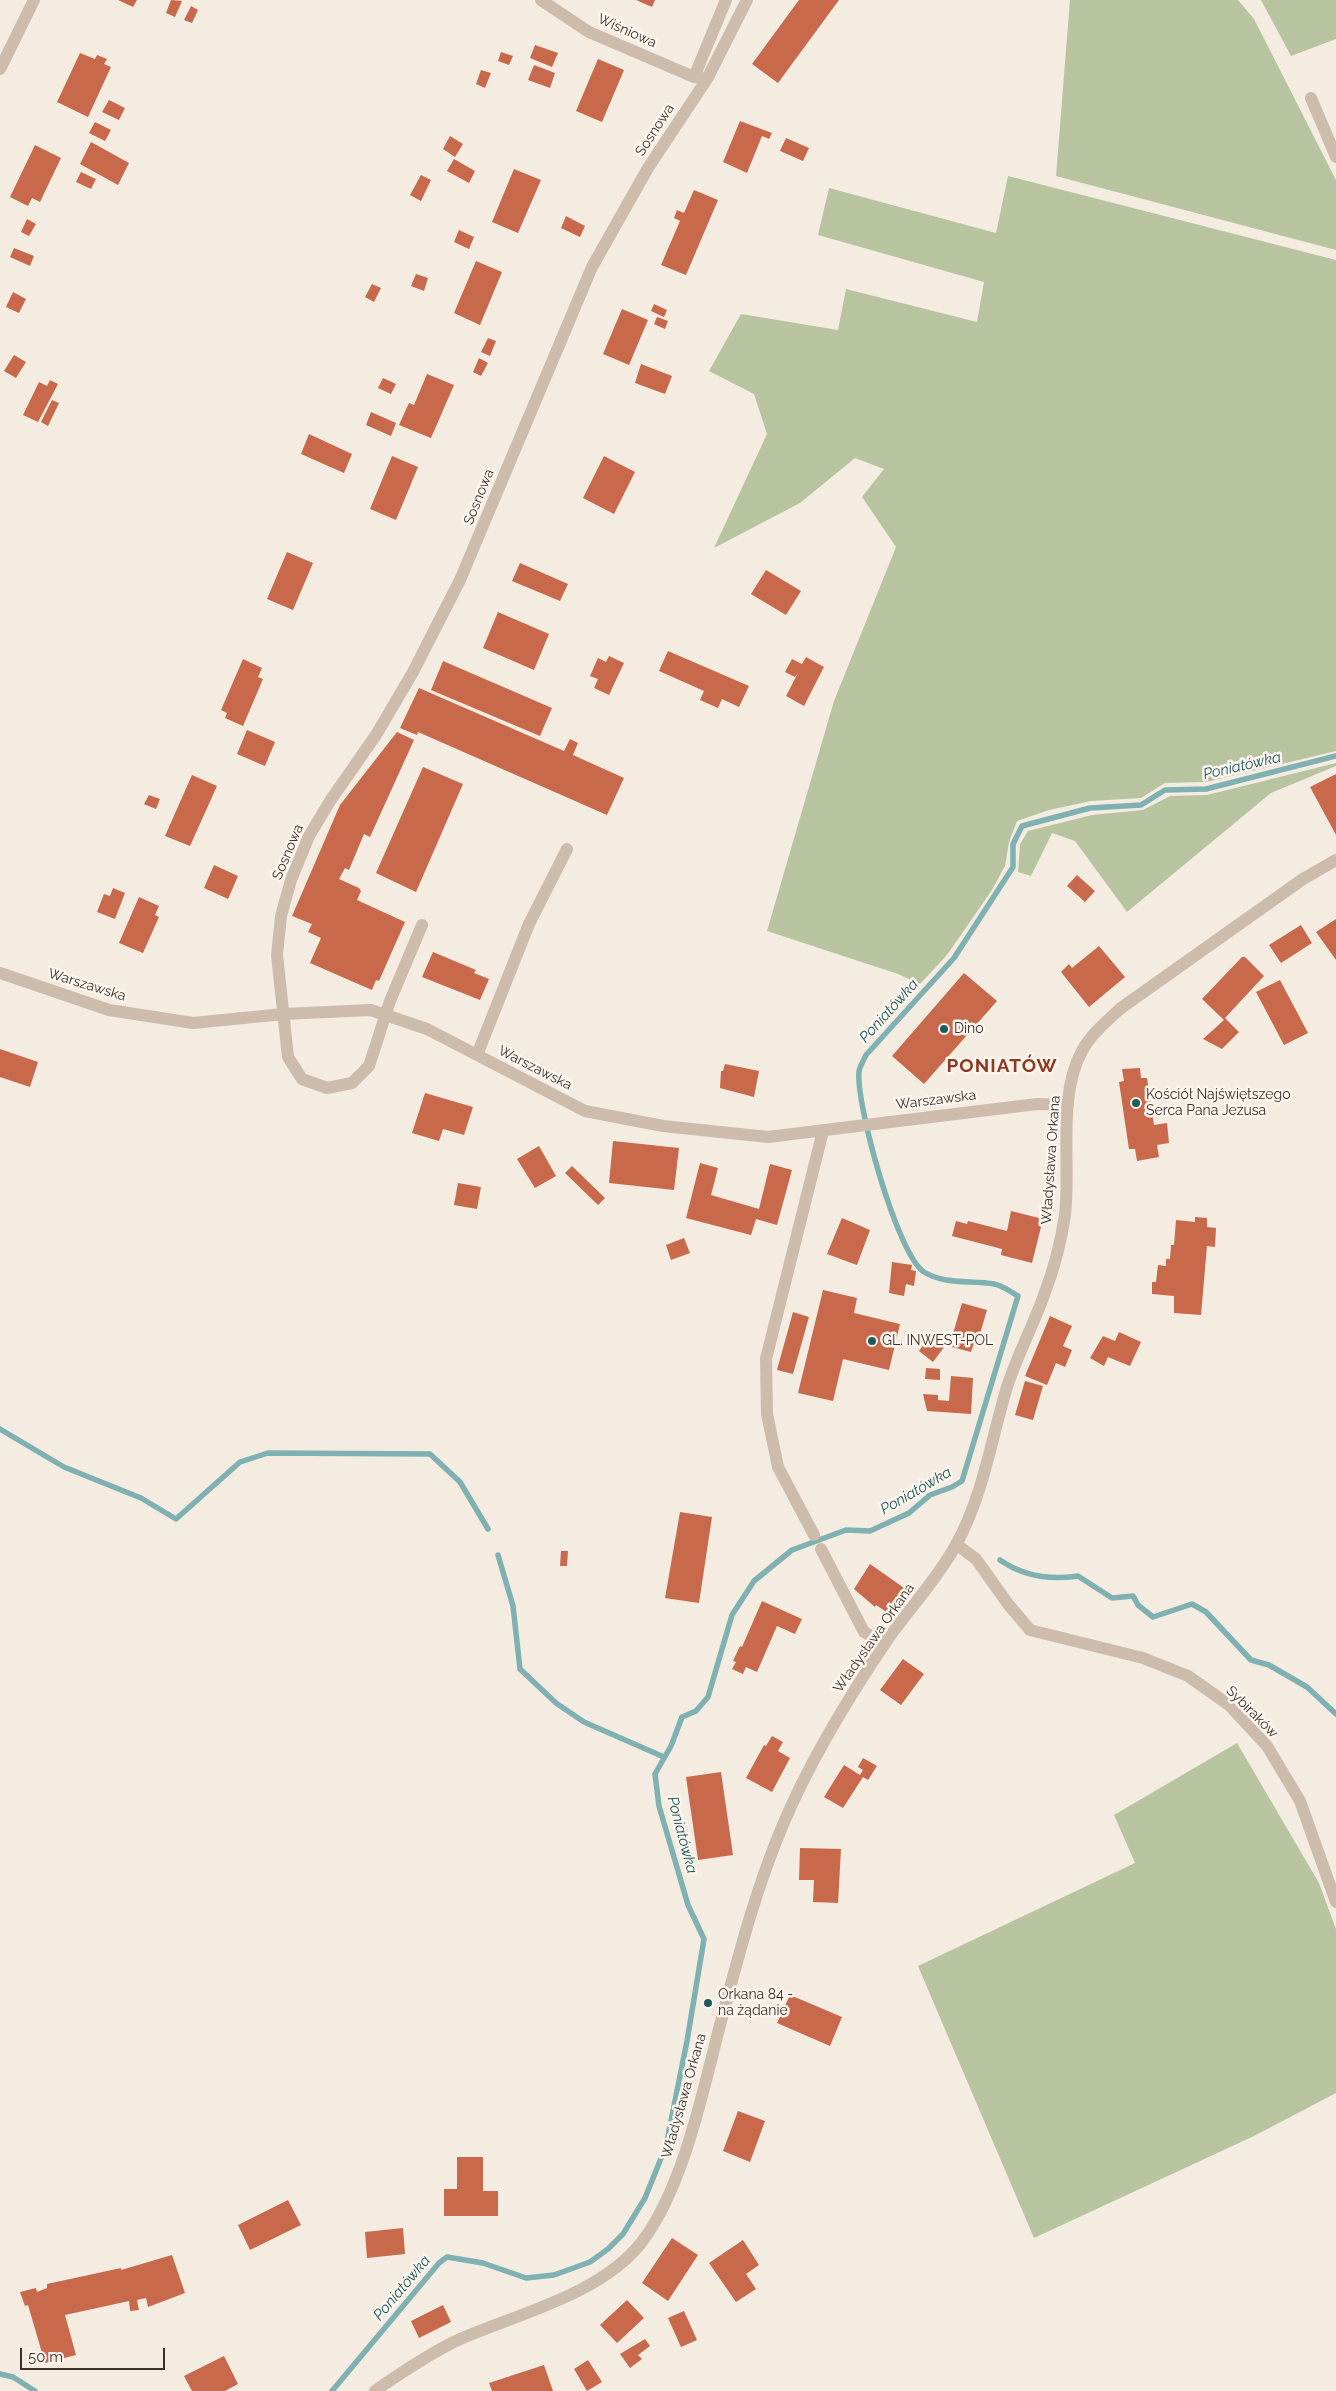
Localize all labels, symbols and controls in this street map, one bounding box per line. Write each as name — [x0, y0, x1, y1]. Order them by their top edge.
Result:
street label: Wiśniowa — [595, 11, 659, 51]
street label: Sosnowa — [632, 101, 678, 159]
street label: Sosnowa — [460, 467, 498, 527]
water label: Poniatówka — [1201, 748, 1283, 784]
street label: Sosnowa — [269, 822, 307, 882]
street label: Warszawska — [46, 965, 128, 1005]
water label: Poniatówka — [856, 976, 922, 1046]
place label: Dino — [954, 1021, 984, 1037]
marker: Dino — [938, 1023, 950, 1035]
street label: Warszawska — [495, 1042, 575, 1094]
district label: PONIATÓW — [946, 1055, 1058, 1077]
street label: Warszawska — [895, 1087, 977, 1113]
place label: Kościół Najświętszego Serca Pana Jezusa — [1146, 1087, 1290, 1120]
street label: Władysława Orkana — [1038, 1095, 1064, 1225]
marker: Kościół Najświętszego Serca Pana Jezusa — [1130, 1097, 1142, 1109]
place label: GL. INWEST-POL — [882, 1333, 993, 1349]
marker: GL. INWEST-POL — [866, 1335, 878, 1347]
water label: Poniatówka — [877, 1463, 955, 1519]
street label: Władysława Orkana — [830, 1580, 918, 1696]
street label: Sybiraków — [1223, 1683, 1281, 1741]
water label: Poniatówka — [663, 1794, 701, 1876]
place label: Orkana 84 - na żądanie — [718, 1987, 793, 2020]
marker: Orkana 84 - na żądanie — [702, 1997, 714, 2009]
street label: Władysława Orkana — [658, 2032, 710, 2160]
water label: Poniatówka — [370, 2252, 434, 2324]
scale bar — [22, 2338, 168, 2370]
text: 50 m — [28, 2348, 63, 2366]

